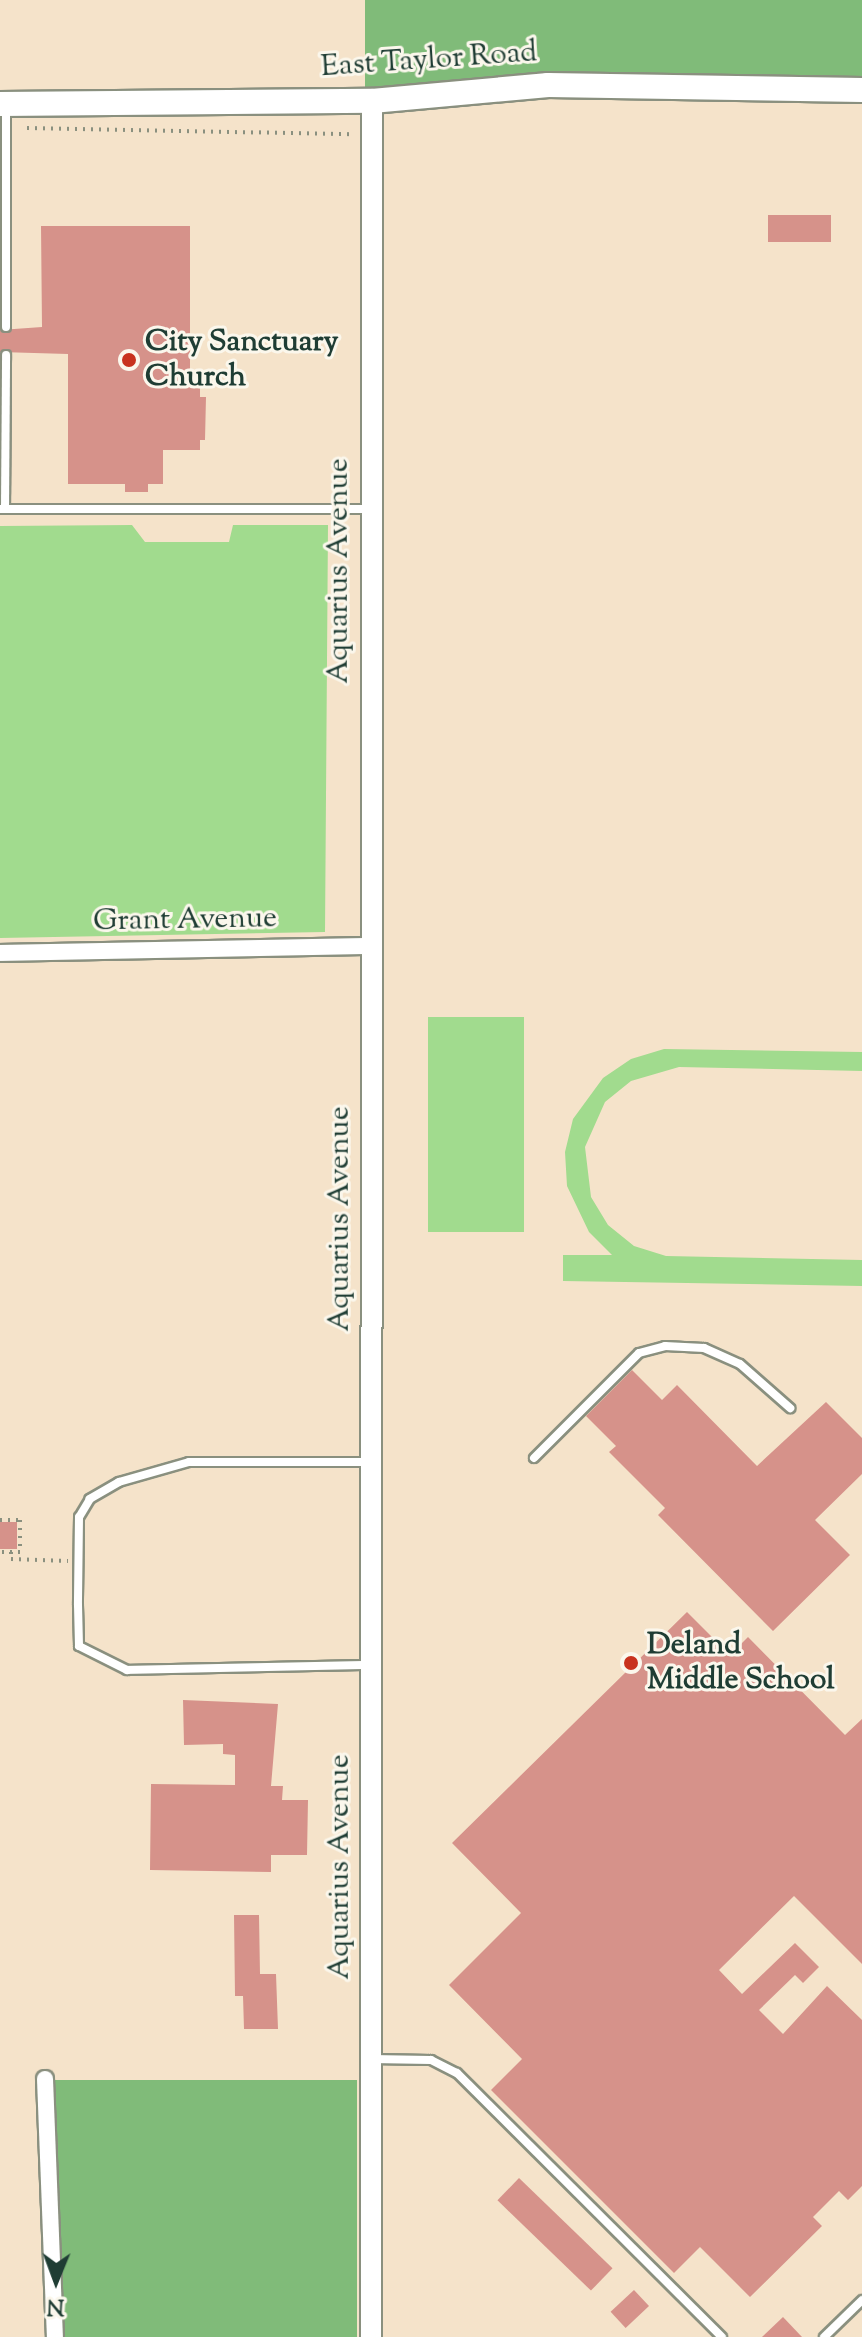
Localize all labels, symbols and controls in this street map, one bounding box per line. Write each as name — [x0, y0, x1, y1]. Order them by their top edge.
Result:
street label: East Taylor Road — [320, 35, 538, 87]
place label: City Sanctuary Church — [145, 325, 338, 396]
marker: City Sanctuary Church — [120, 351, 138, 369]
street label: Aquarius Avenue — [322, 458, 358, 684]
street label: Grant Avenue — [93, 901, 277, 941]
street label: Aquarius Avenue — [323, 1106, 359, 1332]
place label: Deland Middle School — [647, 1628, 835, 1698]
marker: Deland Middle School — [622, 1654, 640, 1672]
street label: Aquarius Avenue — [323, 1754, 359, 1980]
north arrow — [16, 2241, 96, 2321]
text: N — [47, 2289, 65, 2321]

